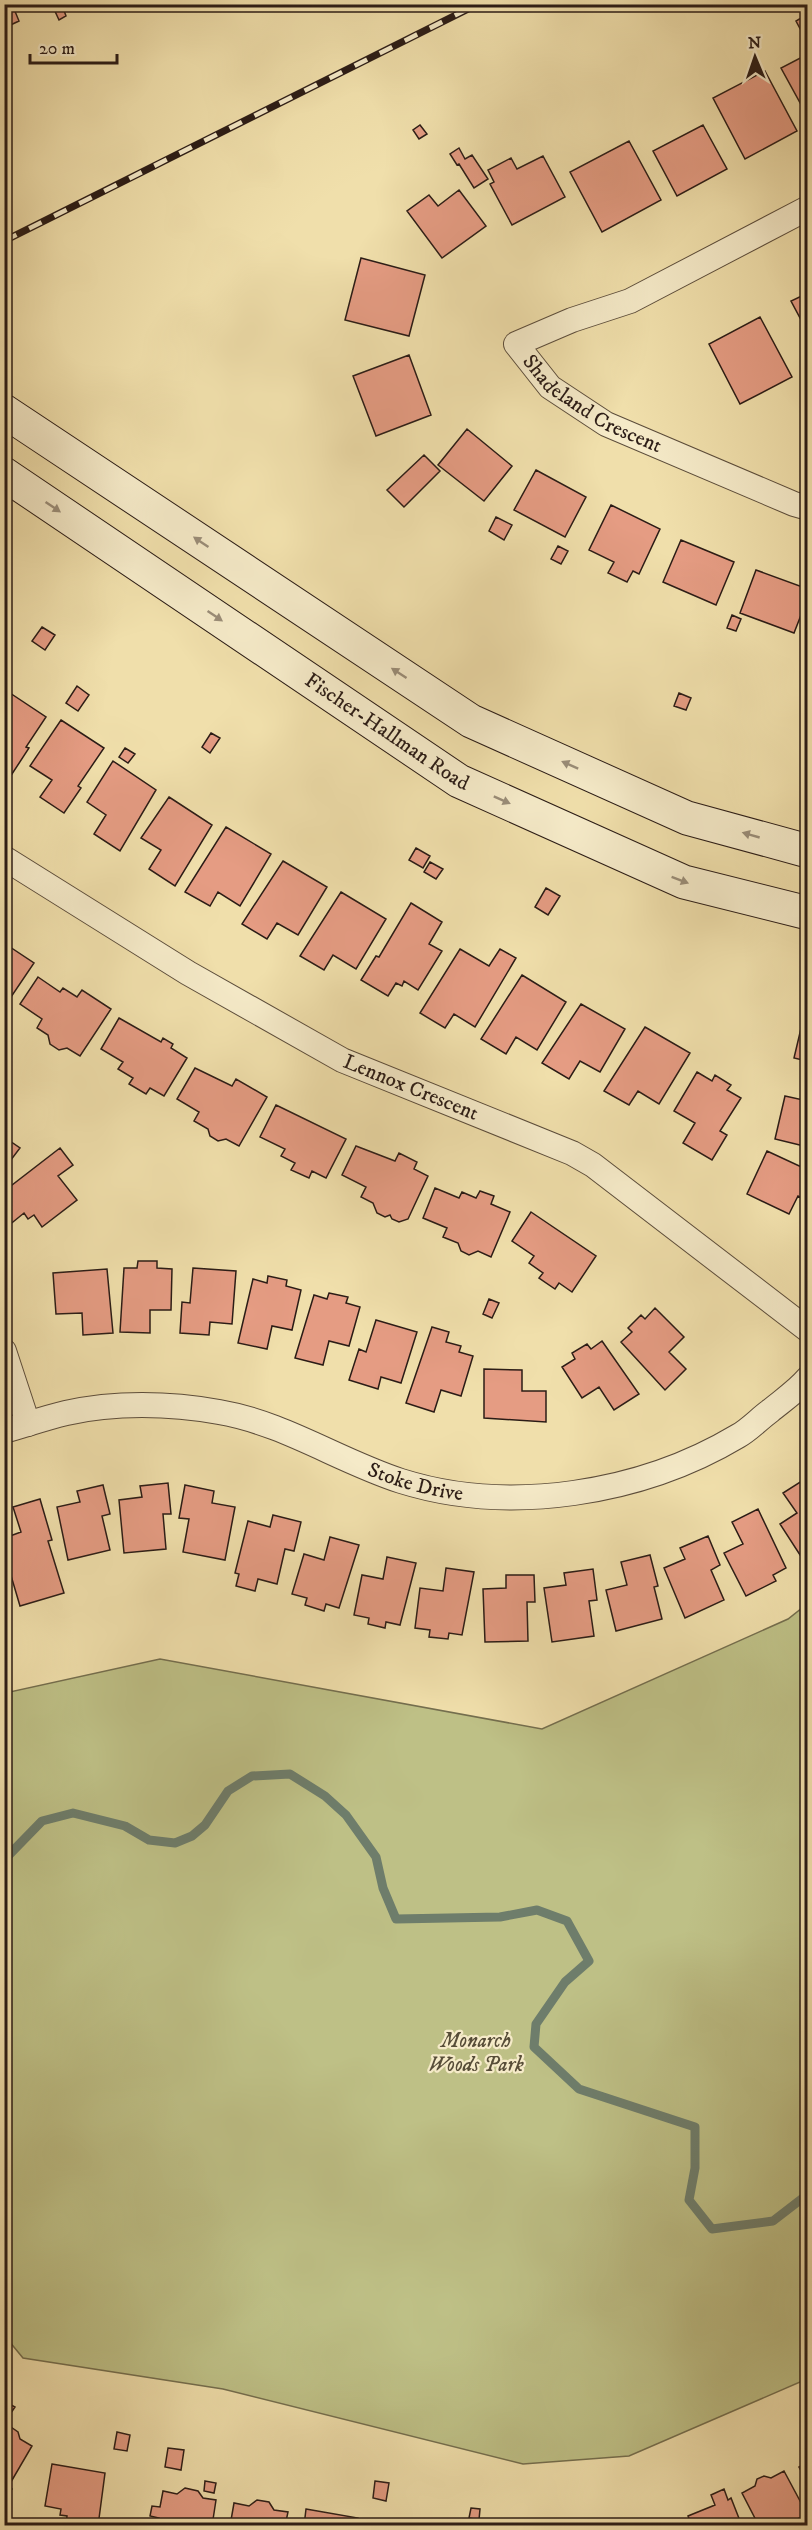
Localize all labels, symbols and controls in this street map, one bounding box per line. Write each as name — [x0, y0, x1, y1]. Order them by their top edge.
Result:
scale bar — [30, 27, 117, 65]
north arrow — [725, 27, 785, 87]
text: N — [748, 33, 761, 53]
text: 20 m — [39, 38, 75, 60]
street label: Shadeland Crescent — [516, 349, 666, 459]
one-way arrow — [45, 501, 61, 512]
one-way arrow — [193, 537, 209, 548]
one-way arrow — [206, 610, 222, 622]
one-way arrow — [391, 667, 407, 679]
street label: Fischer-Hallman Road — [300, 668, 474, 797]
one-way arrow — [560, 760, 578, 770]
one-way arrow — [493, 796, 510, 805]
one-way arrow — [742, 830, 760, 839]
one-way arrow — [671, 875, 689, 885]
street label: Lennox Crescent — [339, 1049, 482, 1127]
street label: Stoke Drive — [364, 1457, 465, 1507]
park label: Monarch Woods Park — [428, 2028, 524, 2078]

